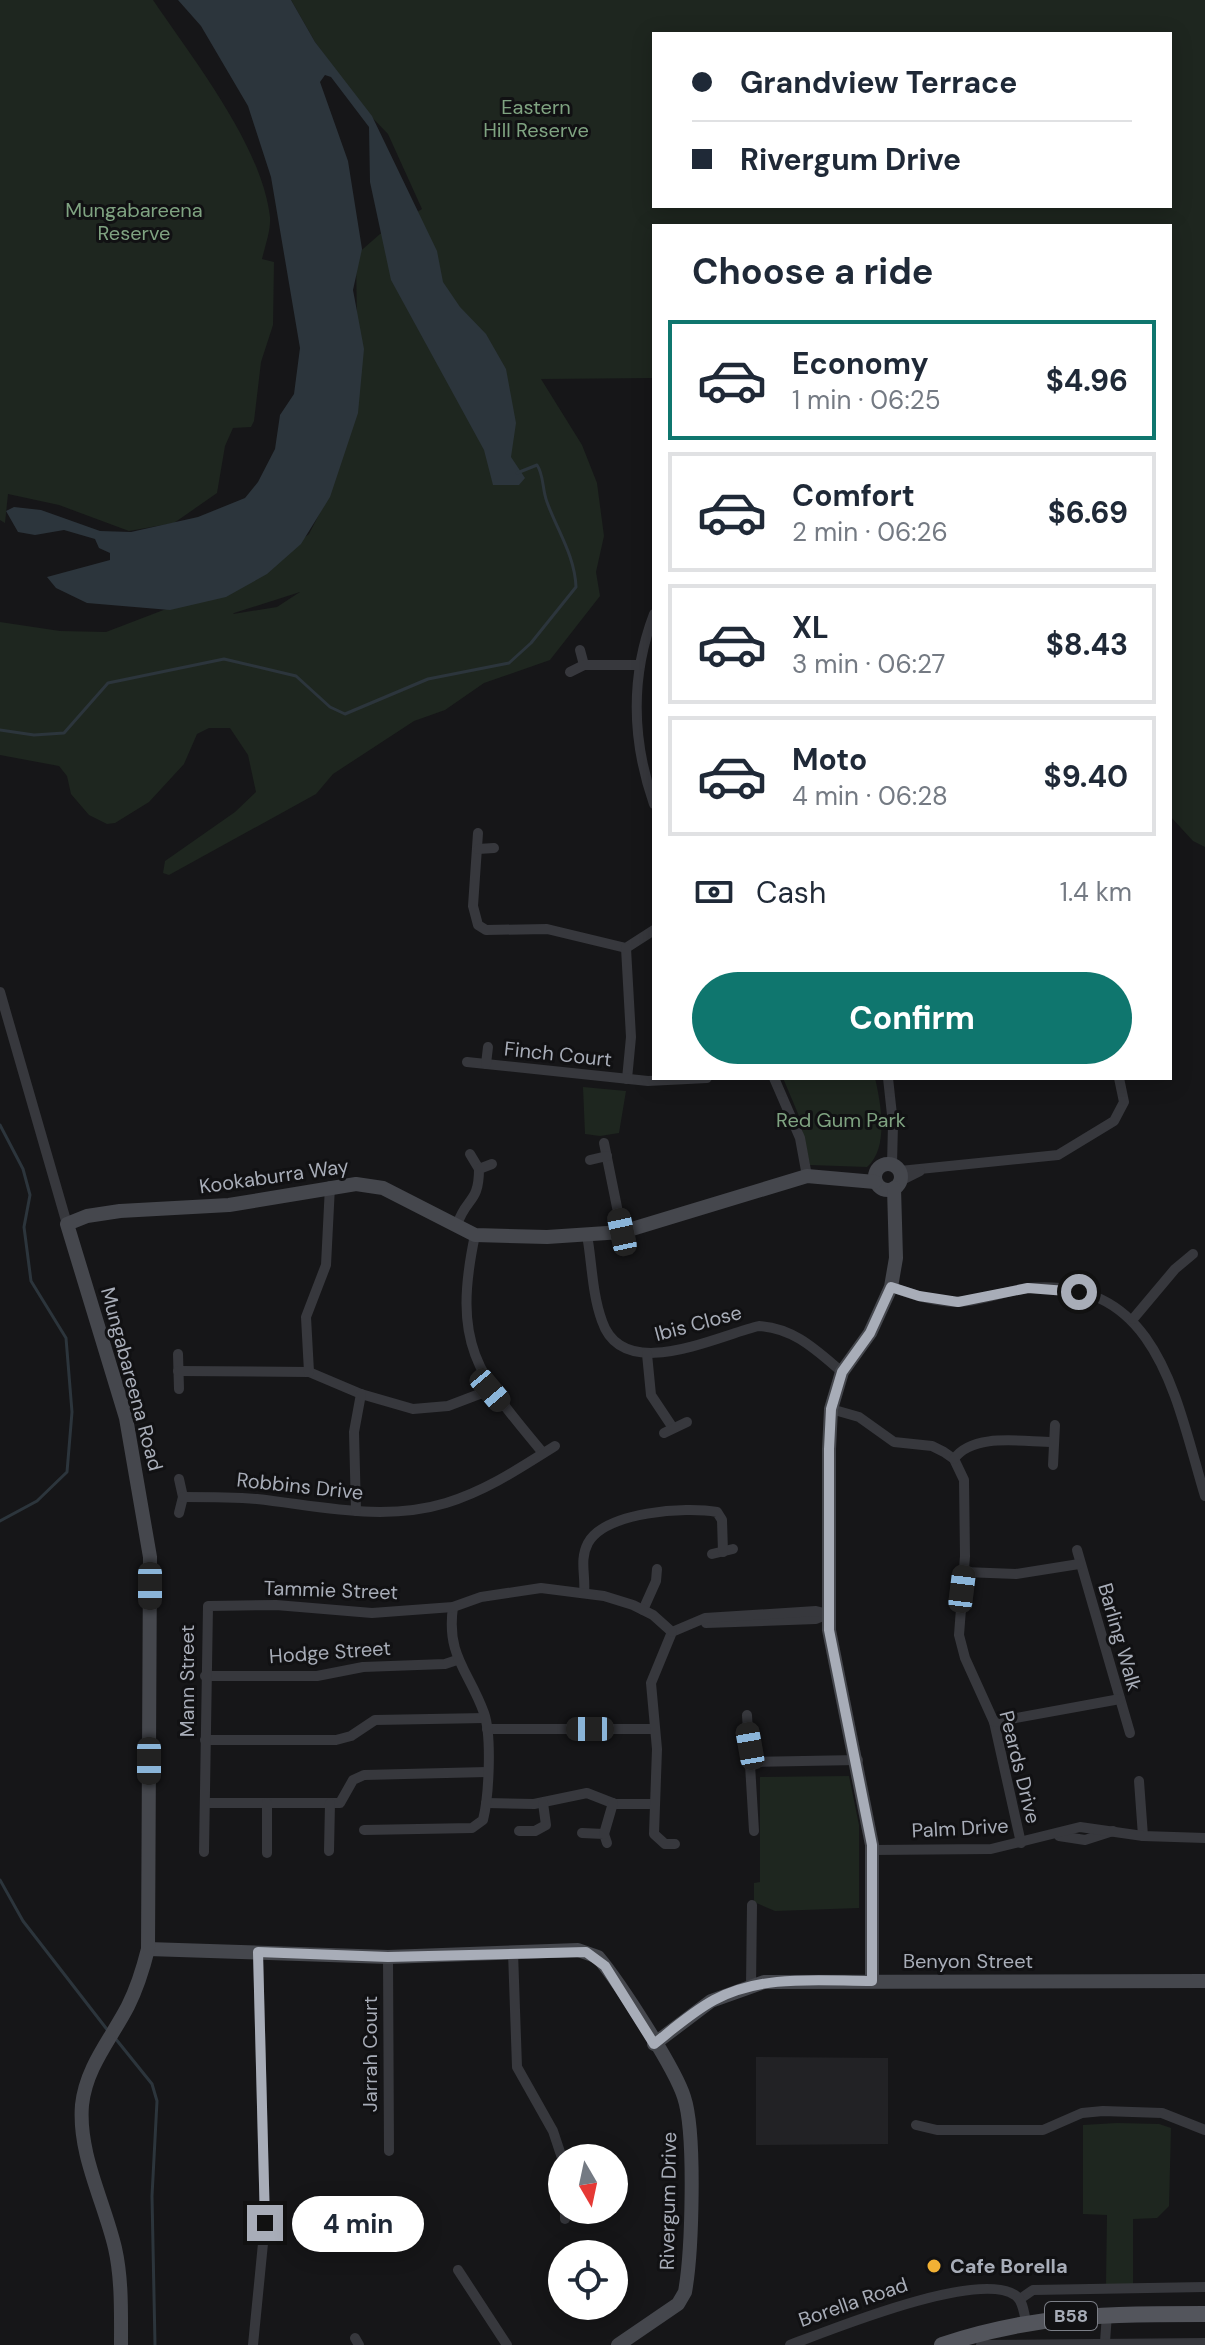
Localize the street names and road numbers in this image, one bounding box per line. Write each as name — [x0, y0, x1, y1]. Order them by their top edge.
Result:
street label: Finch Court — [503, 1035, 613, 1073]
street label: Kookaburra Way — [198, 1153, 350, 1199]
street label: Mungabareena Road — [95, 1284, 169, 1474]
street label: Ibis Close — [651, 1299, 745, 1347]
street label: Robbins Drive — [235, 1466, 365, 1506]
street label: Tammie Street — [263, 1575, 399, 1605]
street label: Barling Walk — [1092, 1580, 1148, 1694]
street label: Mann Street — [174, 1625, 200, 1737]
street label: Hodge Street — [268, 1635, 392, 1669]
street label: Peards Drive — [993, 1708, 1047, 1826]
street label: Palm Drive — [911, 1812, 1009, 1844]
street label: Benyon Street — [903, 1948, 1033, 1974]
street label: Jarrah Court — [357, 1996, 383, 2112]
street label: Rivergum Drive — [654, 2132, 682, 2270]
street label: Borella Road — [795, 2271, 911, 2333]
road number: B58 — [1045, 2302, 1097, 2330]

